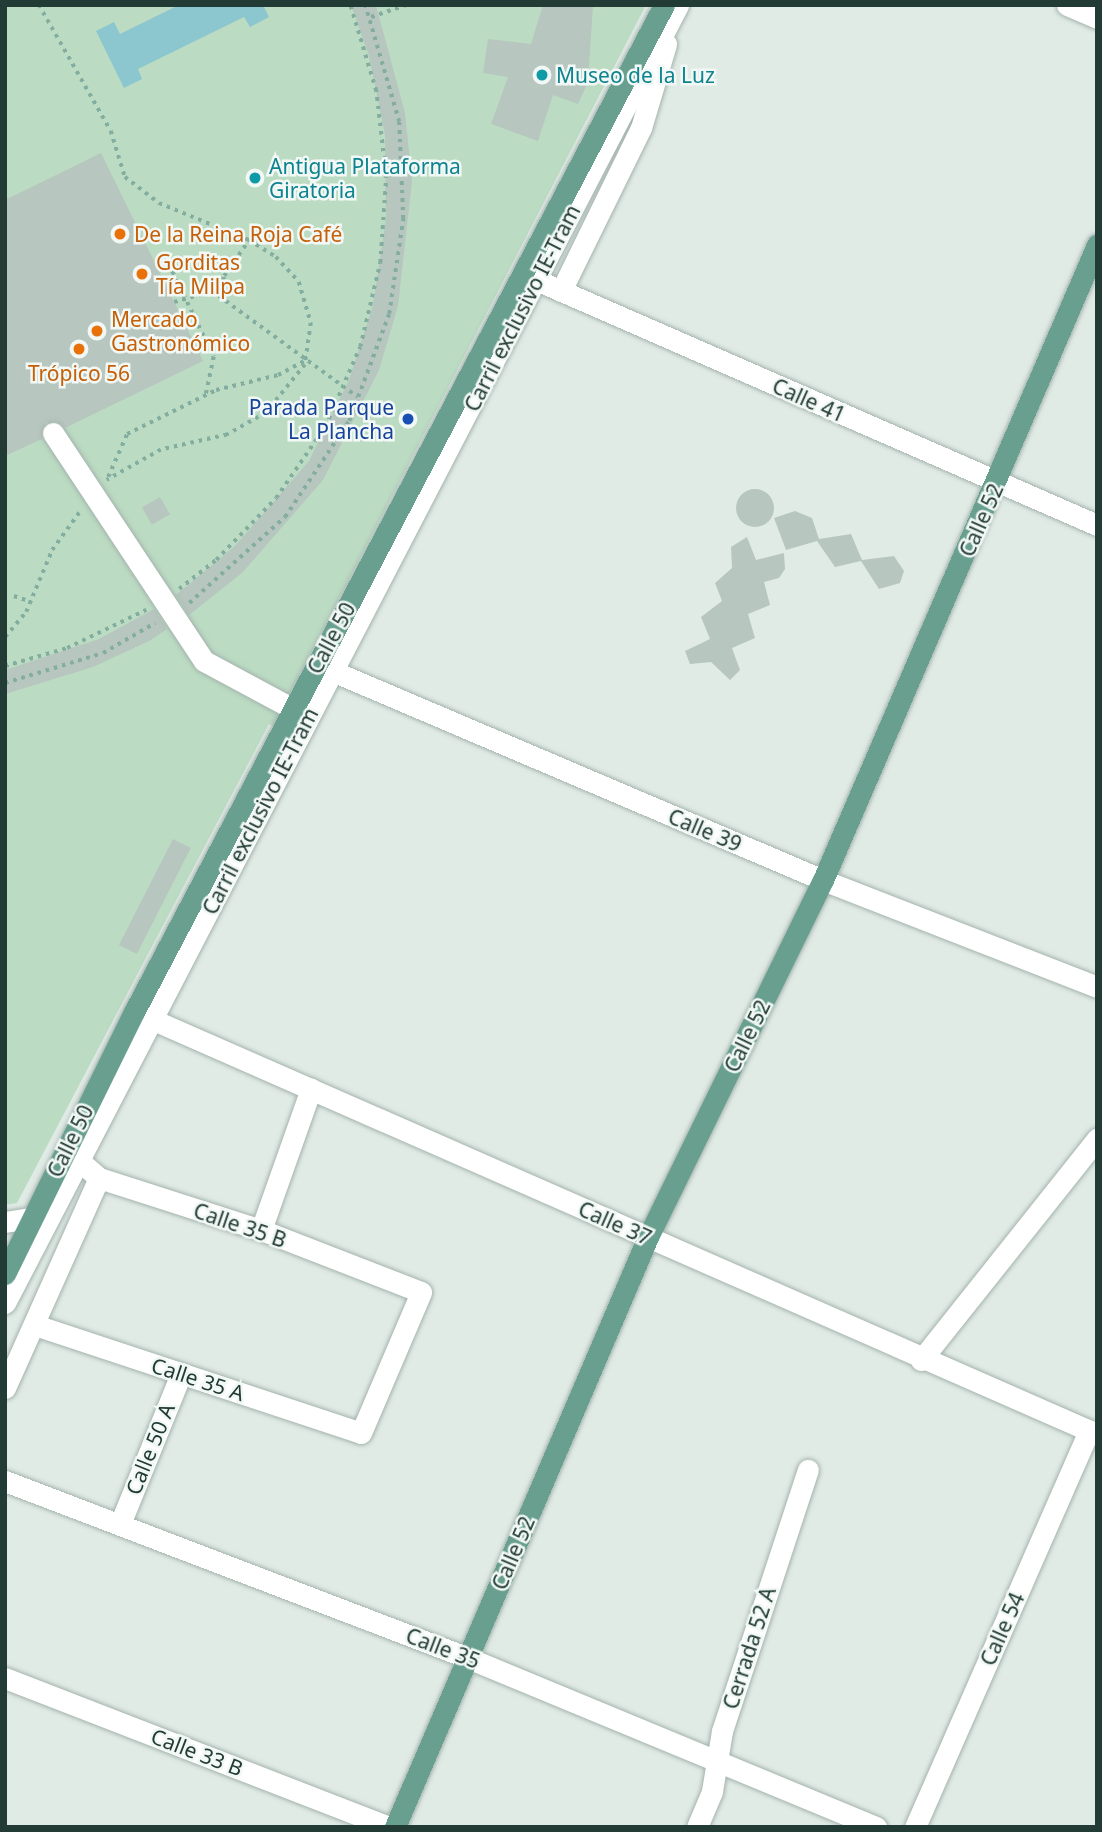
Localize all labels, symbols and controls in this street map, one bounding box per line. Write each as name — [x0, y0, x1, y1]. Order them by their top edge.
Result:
place label: Museo de la Luz — [556, 62, 715, 88]
marker: Museo de la Luz — [534, 67, 550, 83]
place label: Antigua Plataforma Giratoria — [269, 153, 461, 203]
marker: Antigua Plataforma Giratoria — [247, 170, 263, 186]
street label: Carril exclusivo IE-Tram — [459, 200, 585, 416]
place label: De la Reina Roja Café — [134, 221, 342, 247]
marker: De la Reina Roja Café — [112, 226, 128, 242]
place label: Gorditas Tía Milpa — [156, 249, 245, 299]
marker: Gorditas Tía Milpa — [134, 266, 150, 282]
place label: Mercado Gastronómico — [111, 306, 250, 356]
marker: Mercado Gastronómico — [89, 323, 105, 339]
marker: Trópico 56 — [71, 341, 87, 357]
place label: Trópico 56 — [28, 360, 130, 386]
street label: Calle 41 — [769, 373, 849, 427]
place label: Parada Parque La Plancha — [249, 394, 394, 444]
marker: Parada Parque La Plancha — [400, 411, 416, 427]
street label: Calle 52 — [954, 480, 1008, 560]
street label: Calle 50 — [302, 598, 360, 678]
street label: Carril exclusivo IE-Tram — [197, 703, 323, 919]
street label: Calle 39 — [665, 803, 745, 857]
street label: Calle 52 — [719, 996, 775, 1076]
street label: Calle 50 — [42, 1101, 98, 1181]
street label: Calle 37 — [575, 1196, 655, 1250]
street label: Calle 35 B — [190, 1197, 290, 1253]
street label: Calle 35 A — [148, 1352, 248, 1406]
street label: Calle 50 A — [120, 1400, 180, 1498]
street label: Calle 52 — [486, 1513, 540, 1593]
street label: Cerrada 52 A — [717, 1584, 781, 1712]
street label: Calle 54 — [975, 1589, 1029, 1669]
street label: Calle 35 — [402, 1622, 484, 1674]
street label: Calle 33 B — [148, 1723, 246, 1781]

